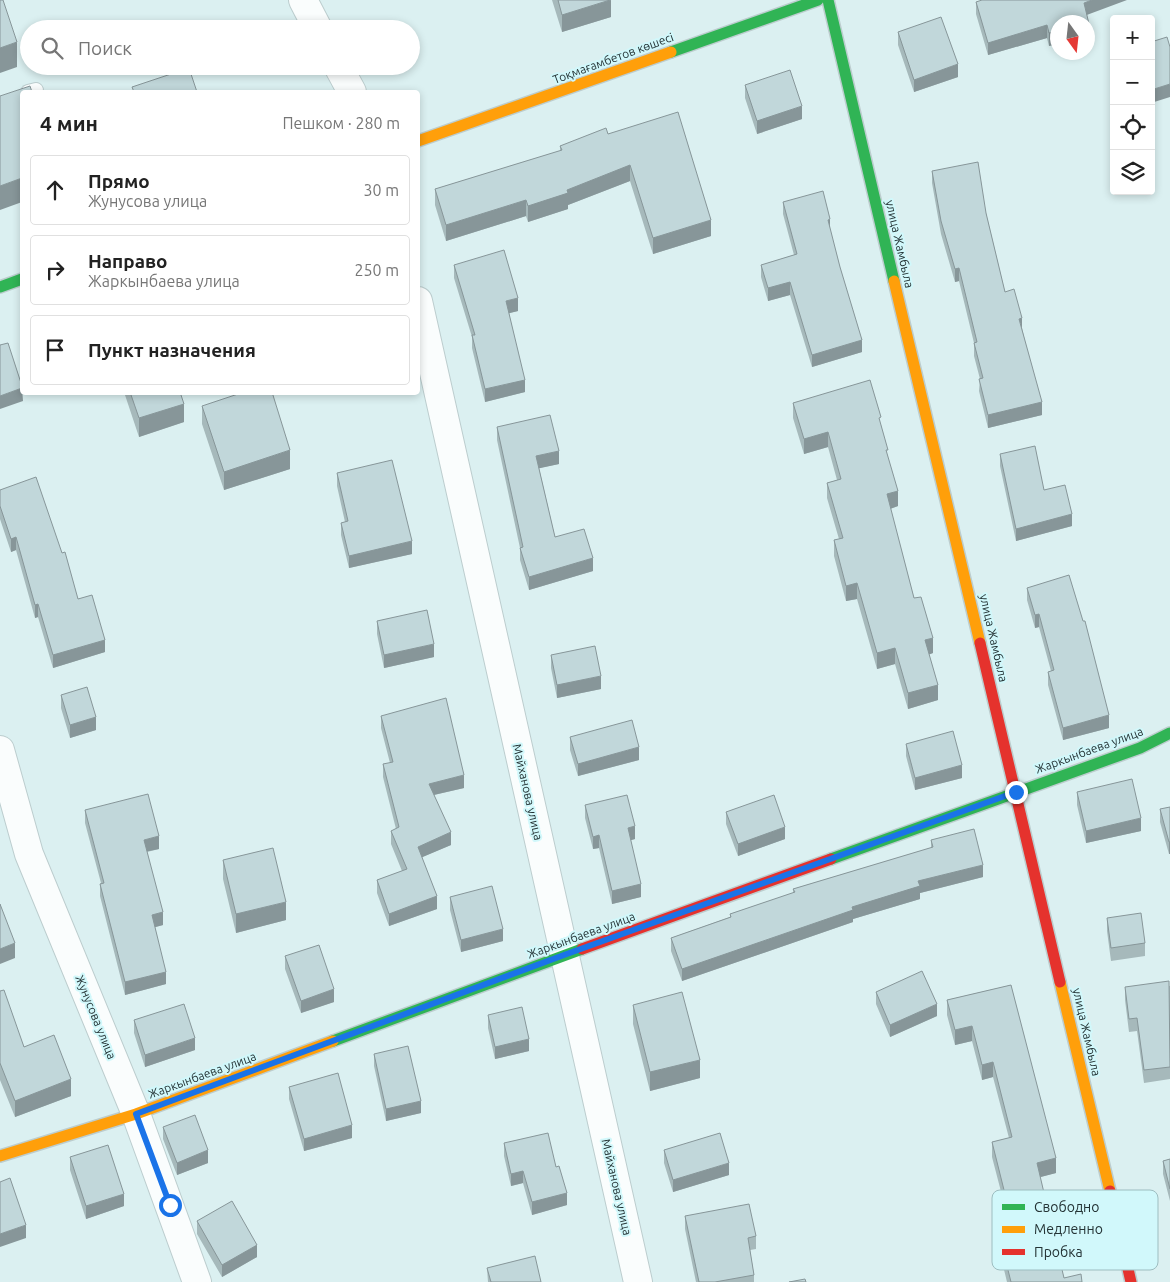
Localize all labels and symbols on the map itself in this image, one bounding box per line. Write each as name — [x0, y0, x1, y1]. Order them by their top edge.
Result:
north arrow — [1050, 15, 1095, 60]
street label: Тоқмағамбетов көшесі — [551, 30, 675, 86]
street label: улица Жамбыла — [884, 199, 916, 289]
street label: улица Жамбыла — [978, 593, 1010, 683]
street label: Жаркынбаева улица — [1033, 724, 1145, 776]
street label: Майханова улица — [511, 743, 545, 841]
route end — [1005, 781, 1028, 804]
street label: Жаркынбаева улица — [525, 909, 637, 961]
street label: Жунусова улица — [73, 973, 119, 1061]
street label: улица Жамбыла — [1071, 987, 1103, 1077]
street label: Жаркынбаева улица — [146, 1049, 258, 1101]
street label: Майханова улица — [600, 1138, 634, 1236]
legend — [992, 1190, 1158, 1270]
route start — [159, 1194, 182, 1217]
text: Свободно — [1034, 1199, 1099, 1215]
text: Медленно — [1034, 1221, 1103, 1237]
text: Пробка — [1034, 1244, 1083, 1260]

